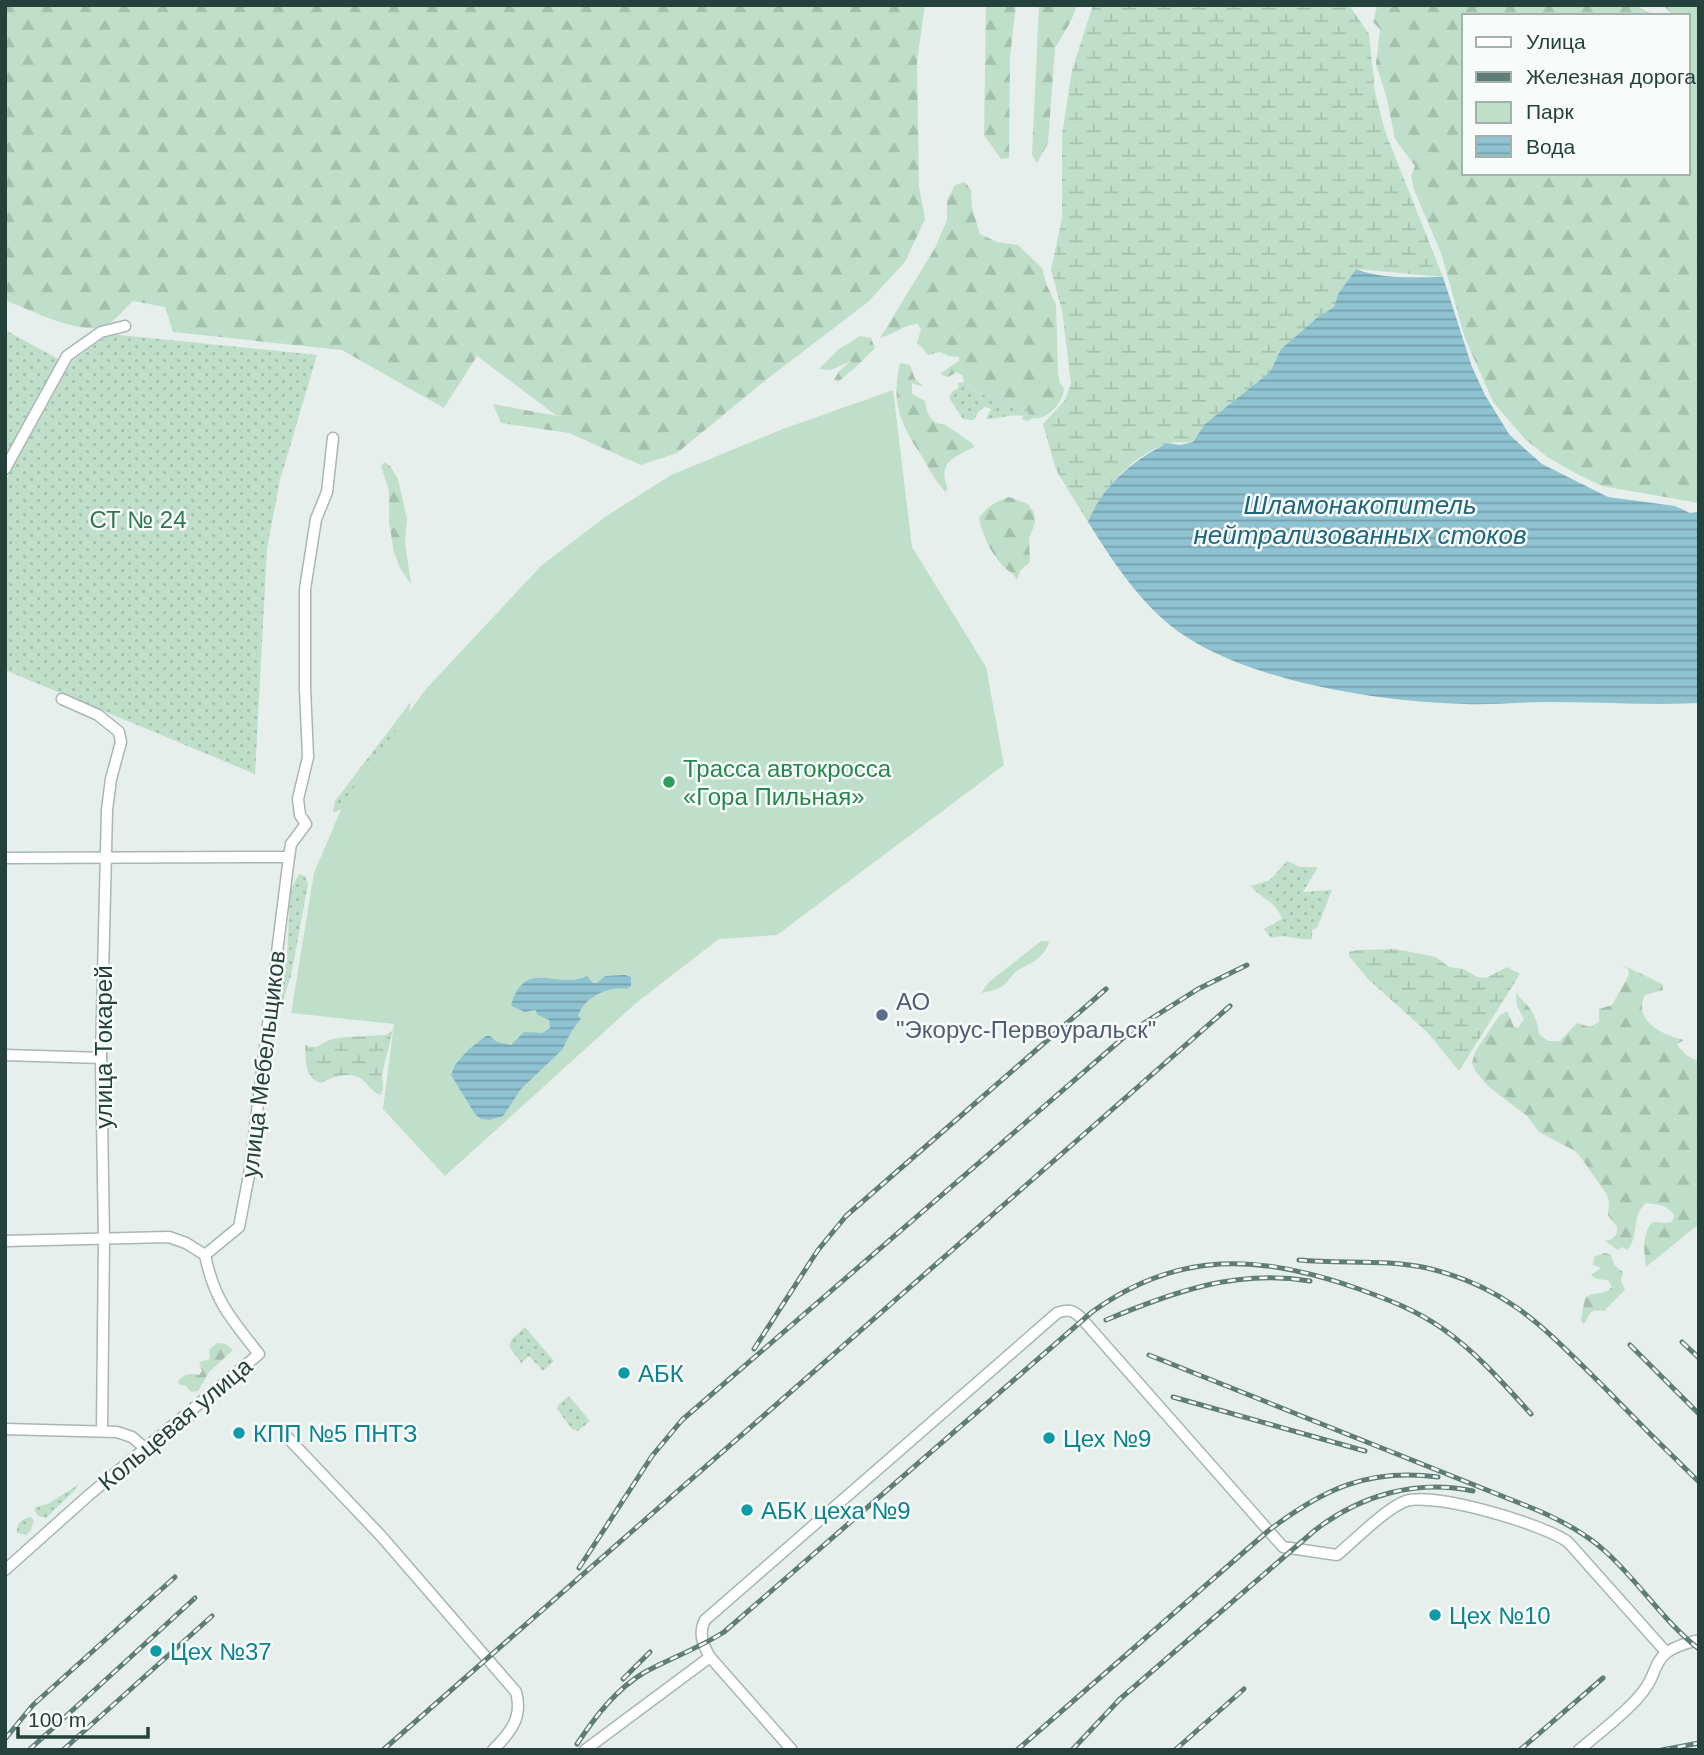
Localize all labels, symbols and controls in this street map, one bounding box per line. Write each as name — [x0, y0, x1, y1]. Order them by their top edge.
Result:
legend — [1462, 14, 1690, 175]
text: Улица — [1526, 30, 1586, 53]
text: Железная дорога — [1526, 65, 1696, 88]
text: Парк — [1526, 100, 1574, 123]
text: Вода — [1526, 135, 1575, 158]
water label: Шламонакопитель нейтрализованных стоков — [1193, 490, 1527, 550]
park label: СТ № 24 — [90, 506, 186, 533]
place label: Трасса автокросса «Гора Пильная» — [683, 755, 892, 810]
marker: Трасса автокросса «Гора Пильная» — [661, 774, 677, 790]
street label: улица Мебельщиков — [236, 949, 290, 1179]
street label: улица Токарей — [90, 965, 117, 1129]
place label: АО "Экорус-Первоуральск" — [896, 988, 1156, 1043]
marker: АО "Экорус-Первоуральск" — [874, 1007, 890, 1023]
street label: Кольцевая улица — [93, 1352, 258, 1496]
place label: АБК — [638, 1360, 684, 1387]
marker: АБК — [616, 1365, 632, 1381]
place label: КПП №5 ПНТЗ — [253, 1420, 417, 1447]
marker: КПП №5 ПНТЗ — [231, 1425, 247, 1441]
place label: Цех №9 — [1063, 1425, 1151, 1452]
marker: Цех №9 — [1041, 1430, 1057, 1446]
place label: АБК цеха №9 — [761, 1497, 911, 1524]
marker: АБК цеха №9 — [739, 1502, 755, 1518]
place label: Цех №10 — [1449, 1602, 1551, 1629]
marker: Цех №10 — [1427, 1607, 1443, 1623]
place label: Цех №37 — [170, 1638, 272, 1665]
marker: Цех №37 — [148, 1643, 164, 1659]
scale bar — [18, 1696, 147, 1740]
text: 100 m — [28, 1708, 86, 1731]

